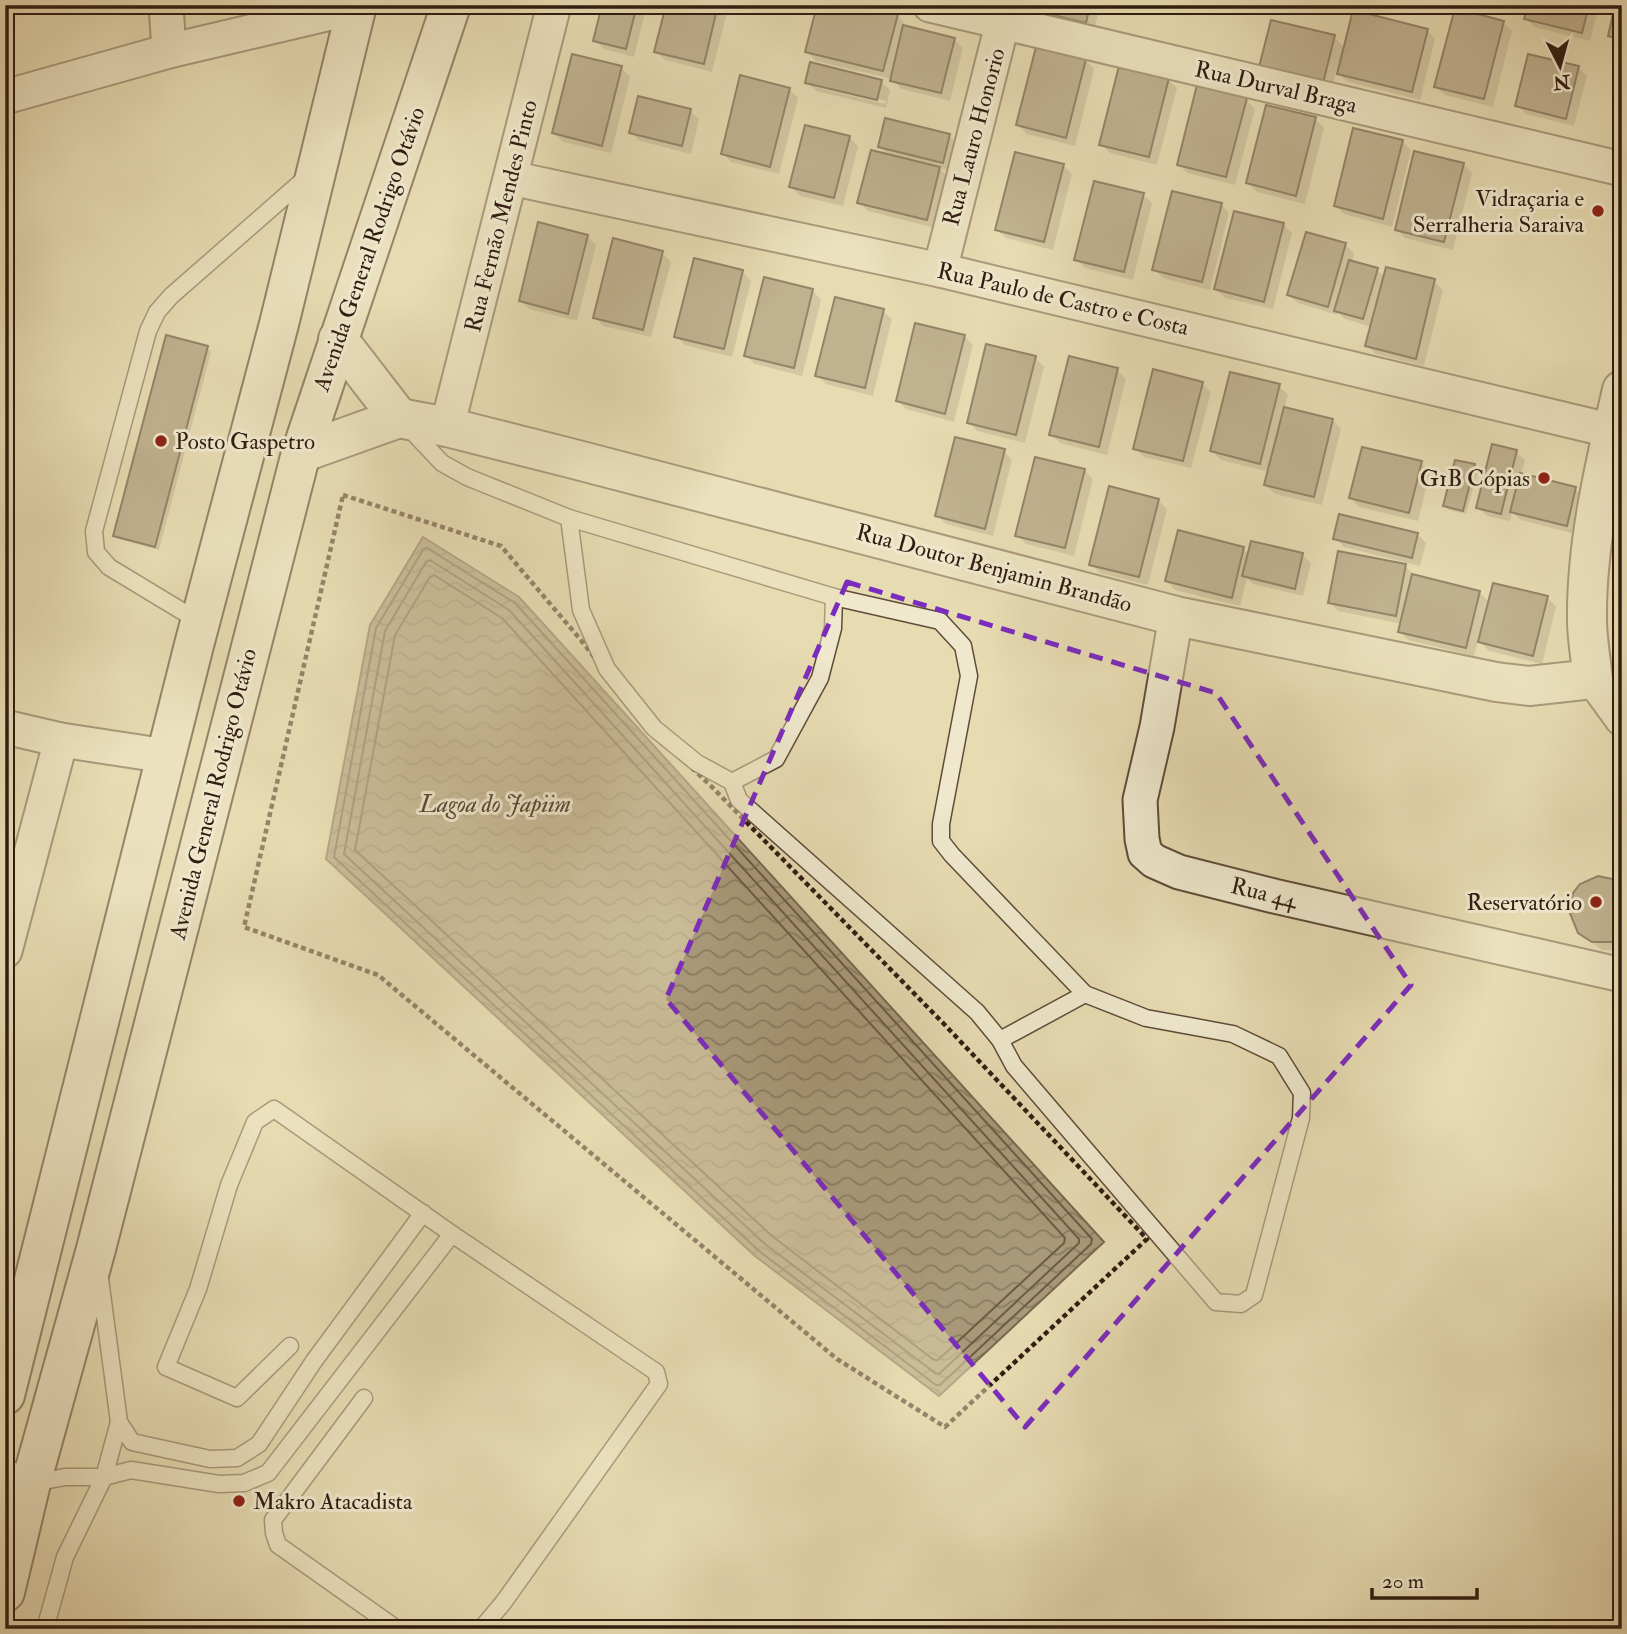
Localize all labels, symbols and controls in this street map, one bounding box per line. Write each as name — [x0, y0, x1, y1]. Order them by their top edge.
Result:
north arrow — [1526, 32, 1596, 102]
street label: Rua Lauro Honorio — [936, 45, 1012, 229]
street label: Rua Durval Braga — [1192, 54, 1360, 120]
text: N — [1551, 69, 1572, 95]
street label: Rua Fernão Mendes Pinto — [458, 97, 544, 335]
street label: Avenida General Rodrigo Otávio — [306, 103, 431, 396]
place label: Vidraçaria e Serralheria Saraiva — [1413, 184, 1585, 239]
marker: Vidraçaria e Serralheria Saraiva — [1590, 203, 1606, 219]
street label: Rua Paulo de Castro e Costa — [934, 256, 1192, 342]
place label: Posto Gaspetro — [175, 427, 315, 457]
marker: Posto Gaspetro — [153, 433, 169, 449]
place label: G1B Cópias — [1420, 464, 1530, 494]
marker: G1B Cópias — [1536, 470, 1552, 486]
street label: Rua Doutor Benjamin Brandão — [853, 517, 1135, 619]
street label: Avenida General Rodrigo Otávio — [163, 646, 263, 943]
water label: Lagoa do Japiim — [418, 789, 571, 820]
street label: Rua 44 — [1228, 871, 1302, 916]
place label: Reservatório — [1466, 888, 1582, 917]
marker: Reservatório — [1588, 894, 1604, 910]
place label: Makro Atacadista — [253, 1487, 413, 1516]
marker: Makro Atacadista — [231, 1493, 247, 1509]
scale bar — [1372, 1557, 1476, 1601]
text: 20 m — [1382, 1568, 1424, 1595]

